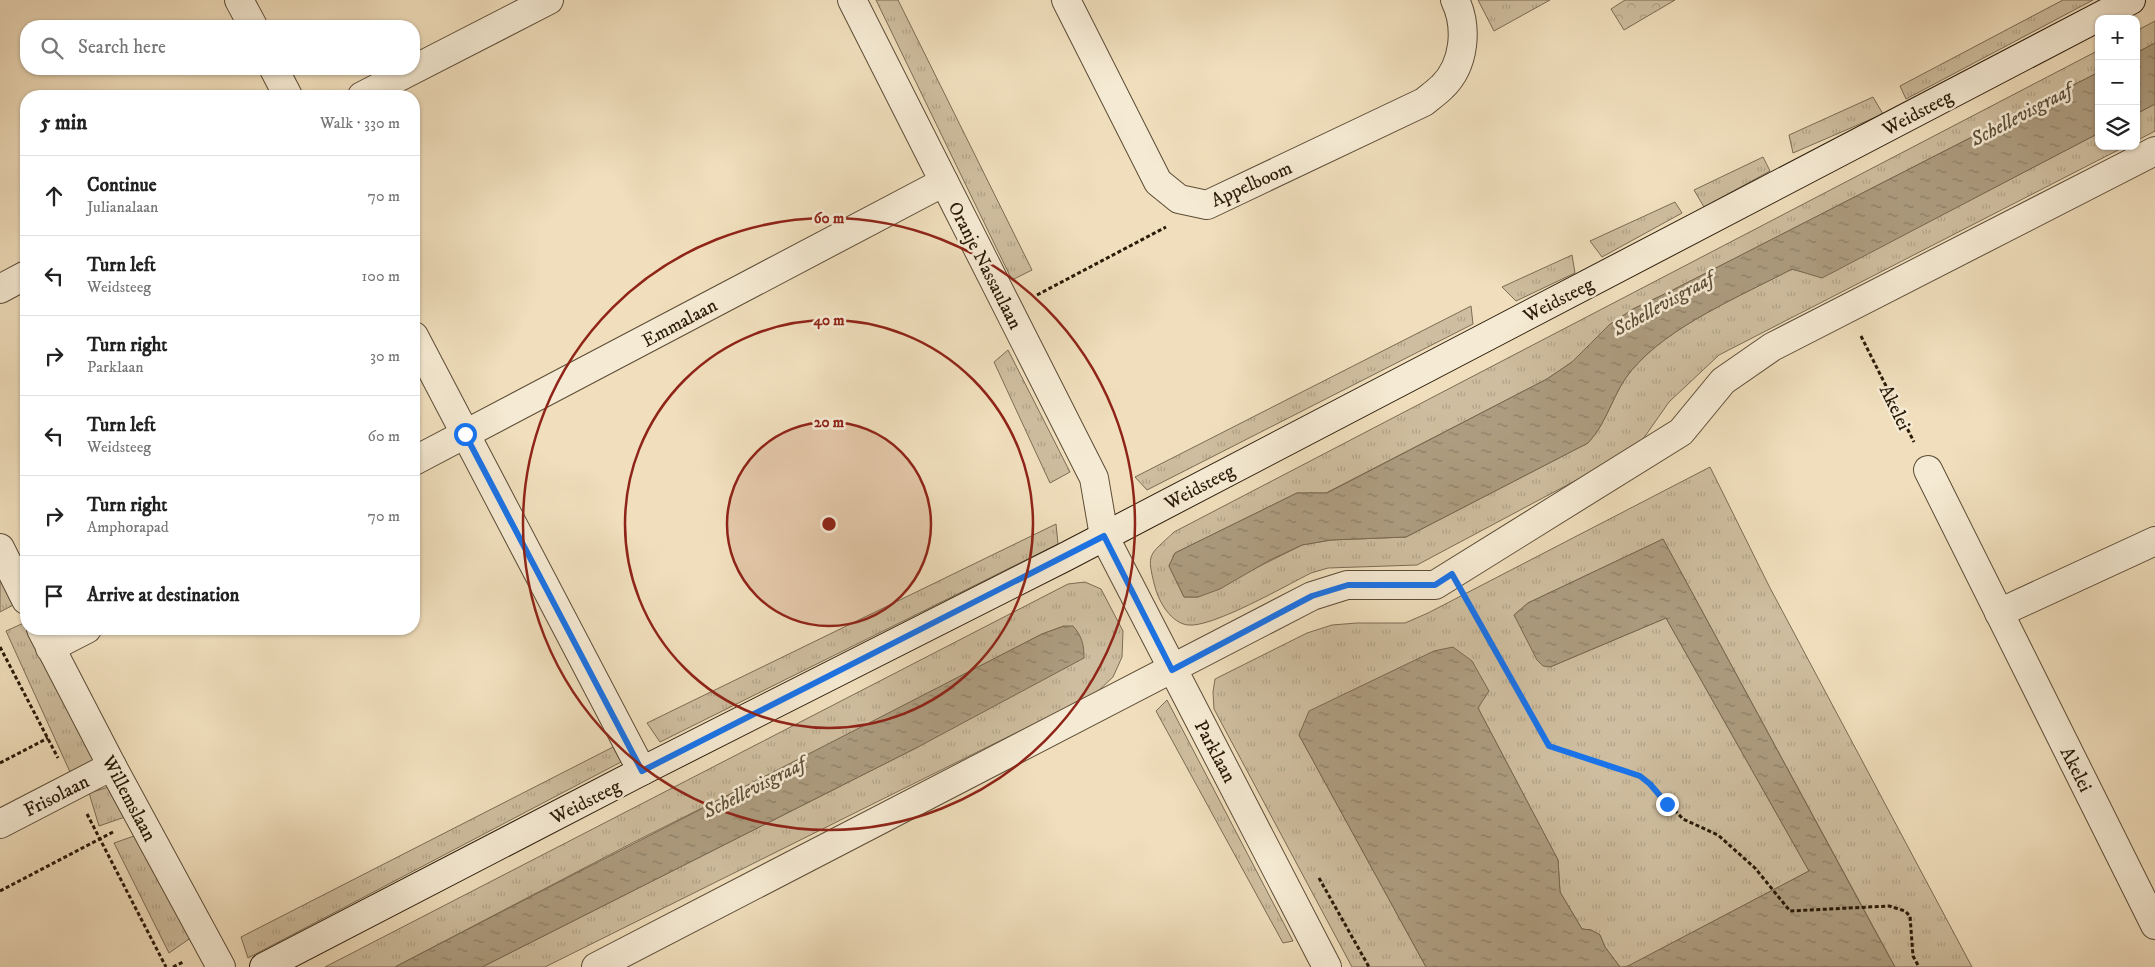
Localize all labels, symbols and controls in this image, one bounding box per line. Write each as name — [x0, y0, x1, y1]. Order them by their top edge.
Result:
map controls — [2095, 15, 2140, 150]
button: + — [2095, 15, 2140, 60]
search box — [20, 20, 420, 75]
icon: search — [38, 34, 66, 62]
text: Search here — [78, 36, 166, 59]
button: − — [2095, 60, 2140, 105]
water label: Schellevisgraaf — [1966, 76, 2081, 153]
street label: Weidsteeg — [1878, 85, 1957, 142]
button: layers — [2095, 105, 2140, 150]
text: 5 min — [40, 110, 87, 136]
text: Walk · 330 m — [320, 113, 400, 133]
street label: Appelboom — [1207, 156, 1296, 212]
text: Continue — [87, 174, 157, 197]
icon: ahead — [40, 182, 68, 210]
text: 70 m — [368, 186, 400, 206]
text: Julianalaan — [87, 197, 158, 217]
street label: Oranje Nassaulaan — [943, 198, 1027, 333]
text: 60 m — [814, 209, 845, 228]
text: Turn left — [87, 254, 156, 277]
icon: left — [40, 262, 68, 290]
water label: Schellevisgraaf — [1608, 264, 1723, 343]
text: 100 m — [362, 266, 400, 286]
street label: Weidsteeg — [1519, 272, 1598, 328]
text: Weidsteeg — [87, 277, 151, 297]
street label: Emmalaan — [638, 294, 721, 353]
text: 40 m — [812, 311, 845, 330]
text: Turn right — [87, 334, 167, 357]
icon: right — [40, 342, 68, 370]
text: 30 m — [370, 346, 400, 366]
text: Parklaan — [87, 357, 144, 377]
street label: Akelei — [1874, 381, 1915, 434]
text: 20 m — [814, 413, 845, 432]
text: Turn left — [87, 414, 156, 437]
icon: left — [40, 422, 68, 450]
route start — [454, 423, 477, 446]
text: 60 m — [368, 426, 400, 446]
text: Weidsteeg — [87, 437, 151, 457]
street label: Weidsteeg — [1160, 459, 1239, 516]
text: Turn right — [87, 494, 167, 517]
icon: right — [40, 502, 68, 530]
text: 70 m — [368, 506, 400, 526]
centre of rings — [820, 515, 838, 533]
text: Amphorapad — [87, 517, 169, 537]
icon: arrive — [40, 582, 68, 610]
text: Arrive at destination — [87, 584, 239, 607]
street label: Parklaan — [1189, 717, 1241, 787]
street label: Akelei — [2055, 743, 2097, 796]
water label: Schellevisgraaf — [698, 750, 814, 825]
street label: Willemslaan — [96, 751, 161, 846]
street label: Frisolaan — [20, 770, 93, 822]
street label: Weidsteeg — [546, 774, 625, 830]
route end — [1656, 793, 1679, 816]

